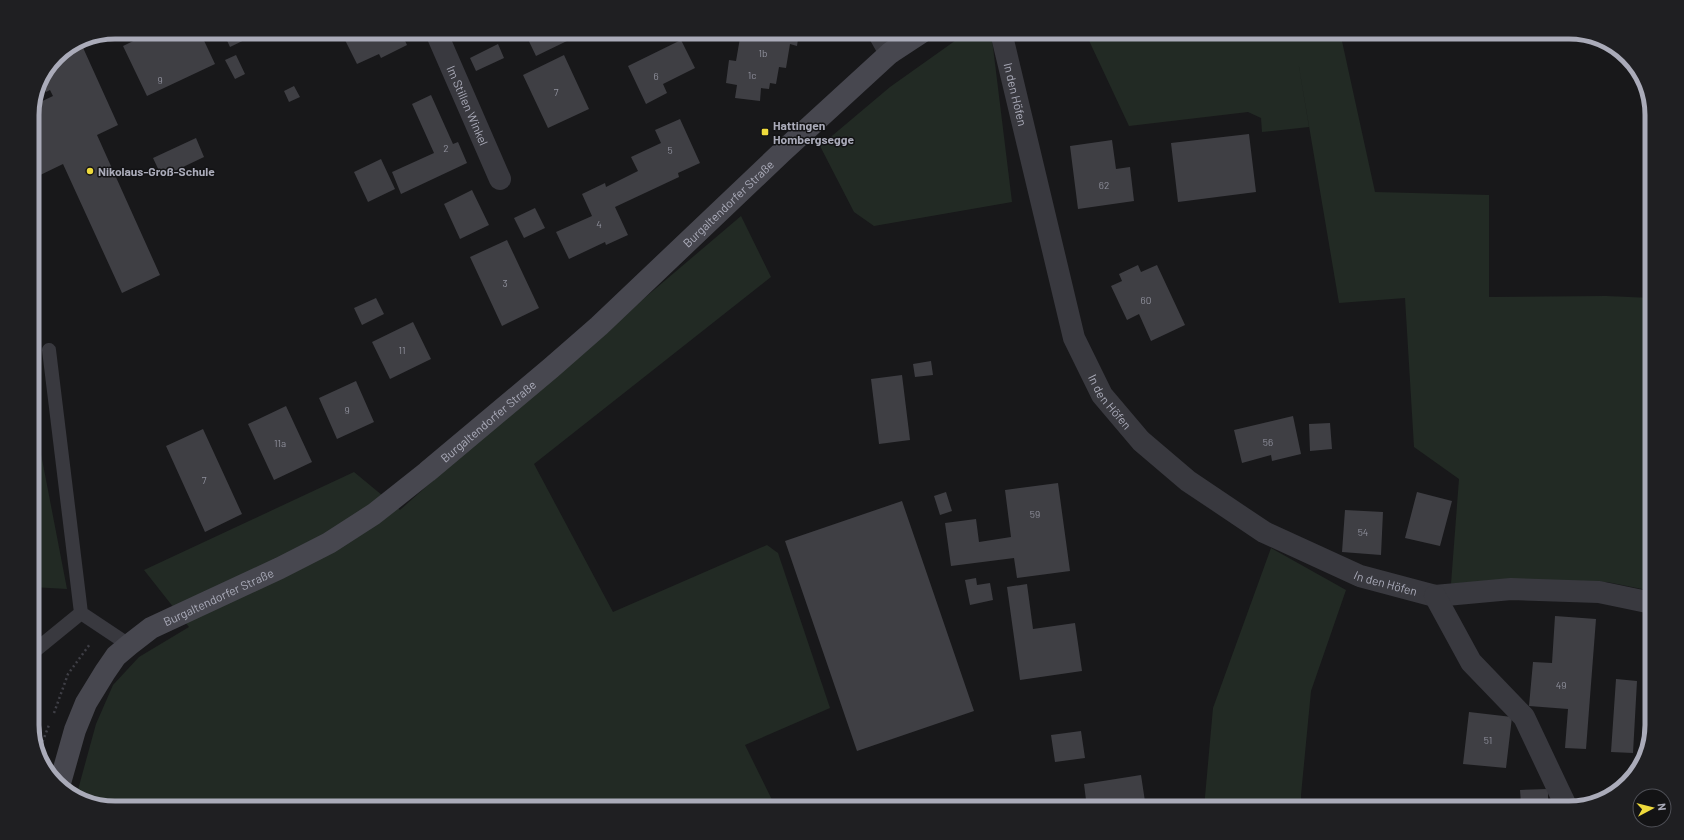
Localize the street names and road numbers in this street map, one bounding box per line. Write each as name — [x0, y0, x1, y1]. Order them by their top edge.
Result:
street label: In den Höfen — [1002, 61, 1030, 127]
street label: Im Stillen Winkel — [444, 63, 491, 147]
street label: Burgaltendorfer Straße — [680, 157, 776, 250]
street label: In den Höfen — [1086, 372, 1135, 432]
street label: Burgaltendorfer Straße — [438, 377, 539, 465]
street label: Burgaltendorfer Straße — [161, 565, 276, 628]
street label: In den Höfen — [1352, 567, 1419, 598]

